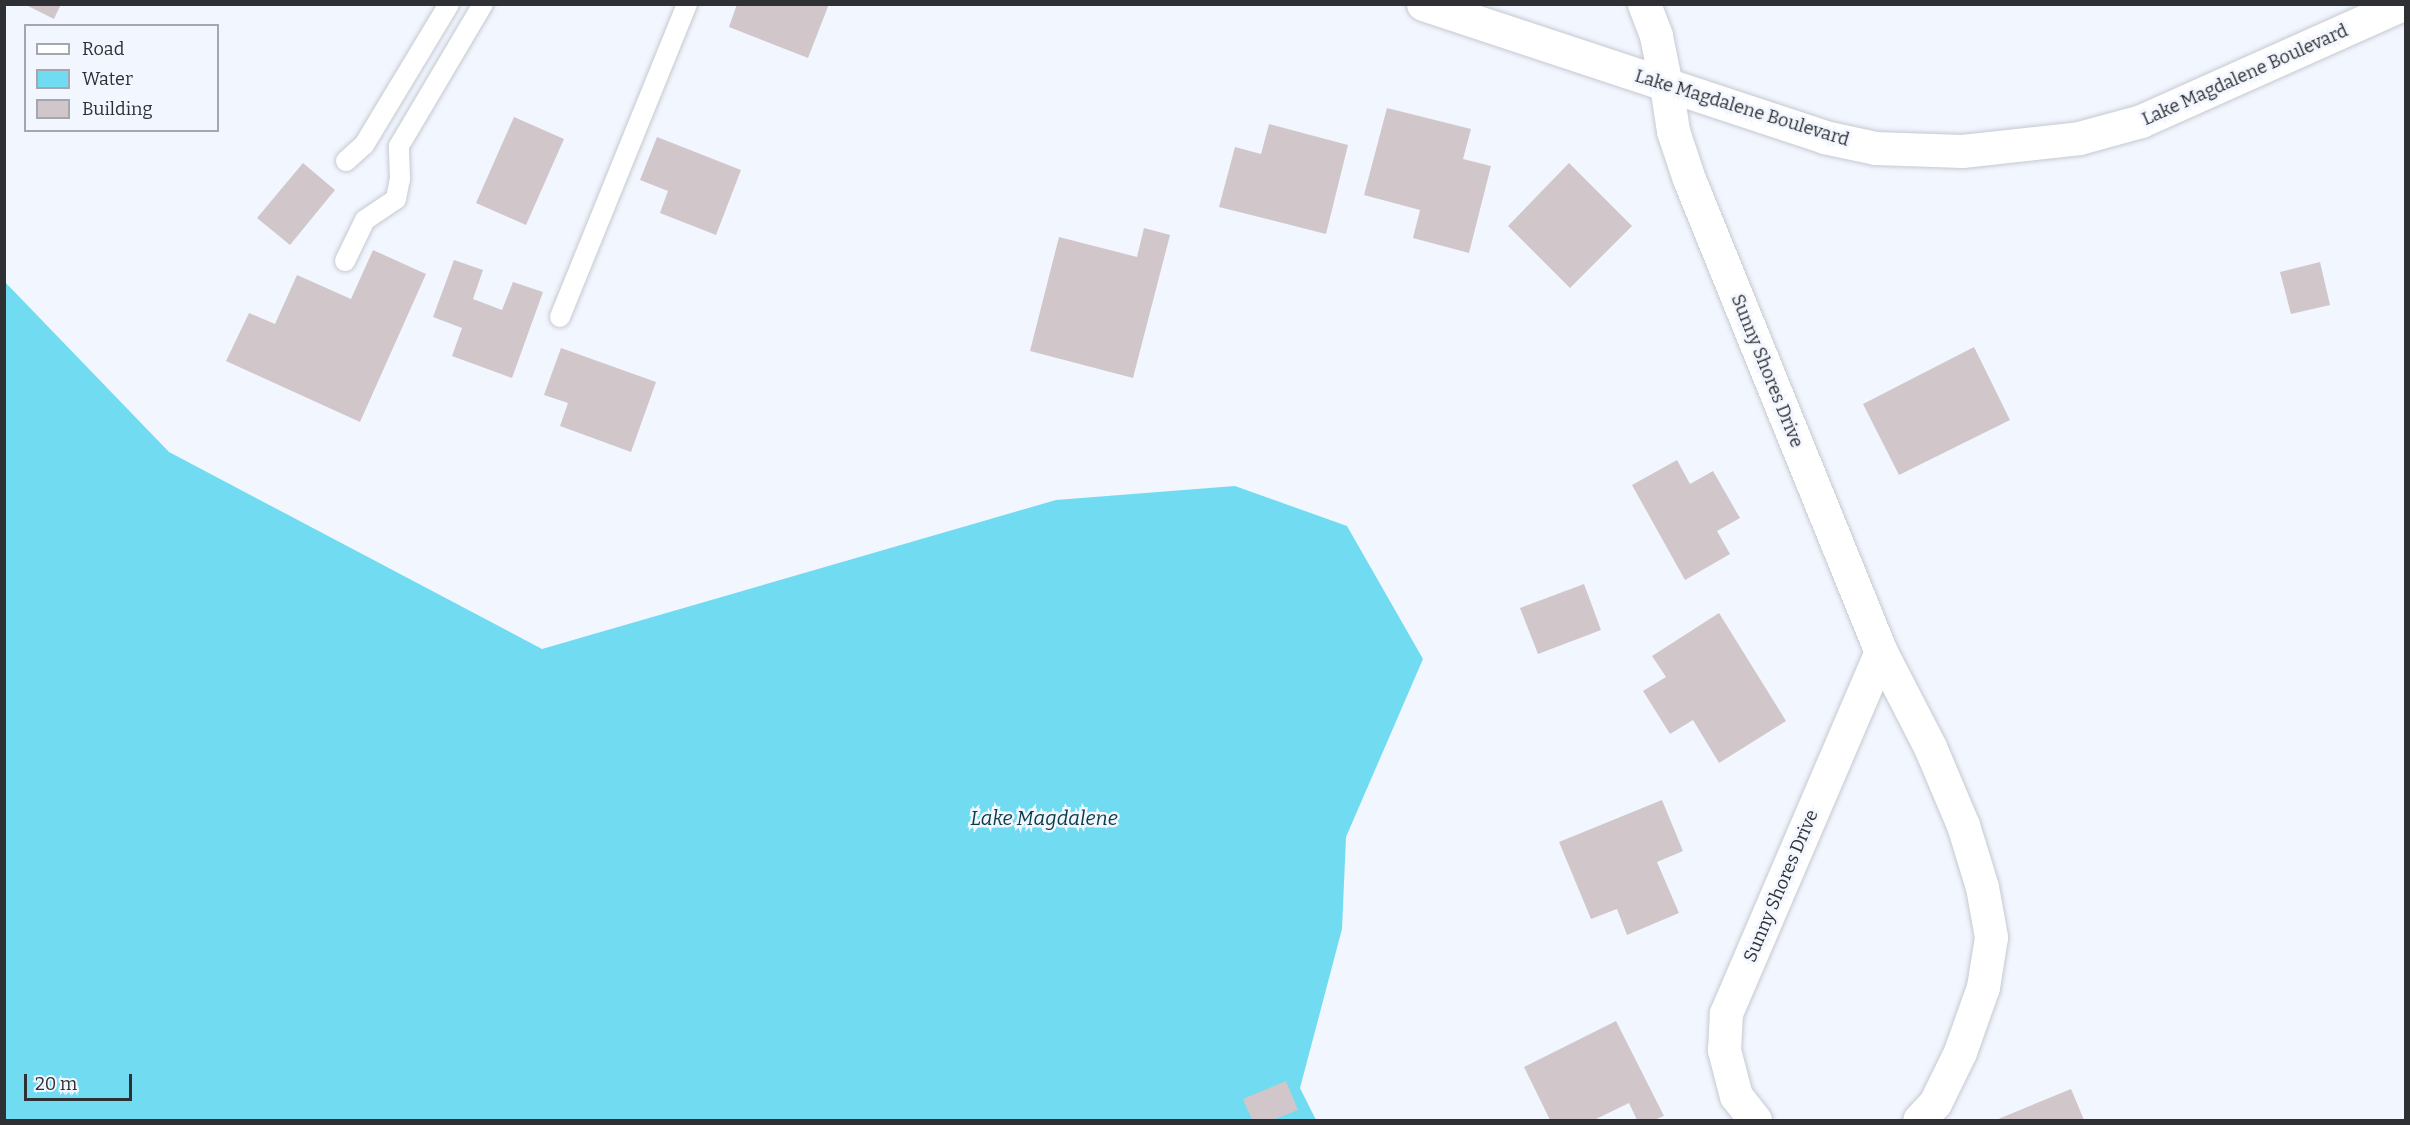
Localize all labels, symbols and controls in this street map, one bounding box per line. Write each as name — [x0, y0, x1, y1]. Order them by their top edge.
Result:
street label: Lake Magdalene Boulevard — [2139, 20, 2351, 130]
legend — [24, 24, 219, 132]
text: Road — [82, 38, 124, 60]
street label: Lake Magdalene Boulevard — [1632, 65, 1852, 151]
text: Water — [82, 68, 133, 90]
text: Building — [82, 98, 153, 120]
street label: Sunny Shores Drive — [1726, 291, 1808, 451]
water label: Lake Magdalene — [970, 806, 1118, 830]
street label: Sunny Shores Drive — [1739, 807, 1823, 965]
scale bar — [27, 1062, 135, 1100]
text: 20 m — [35, 1073, 77, 1095]

